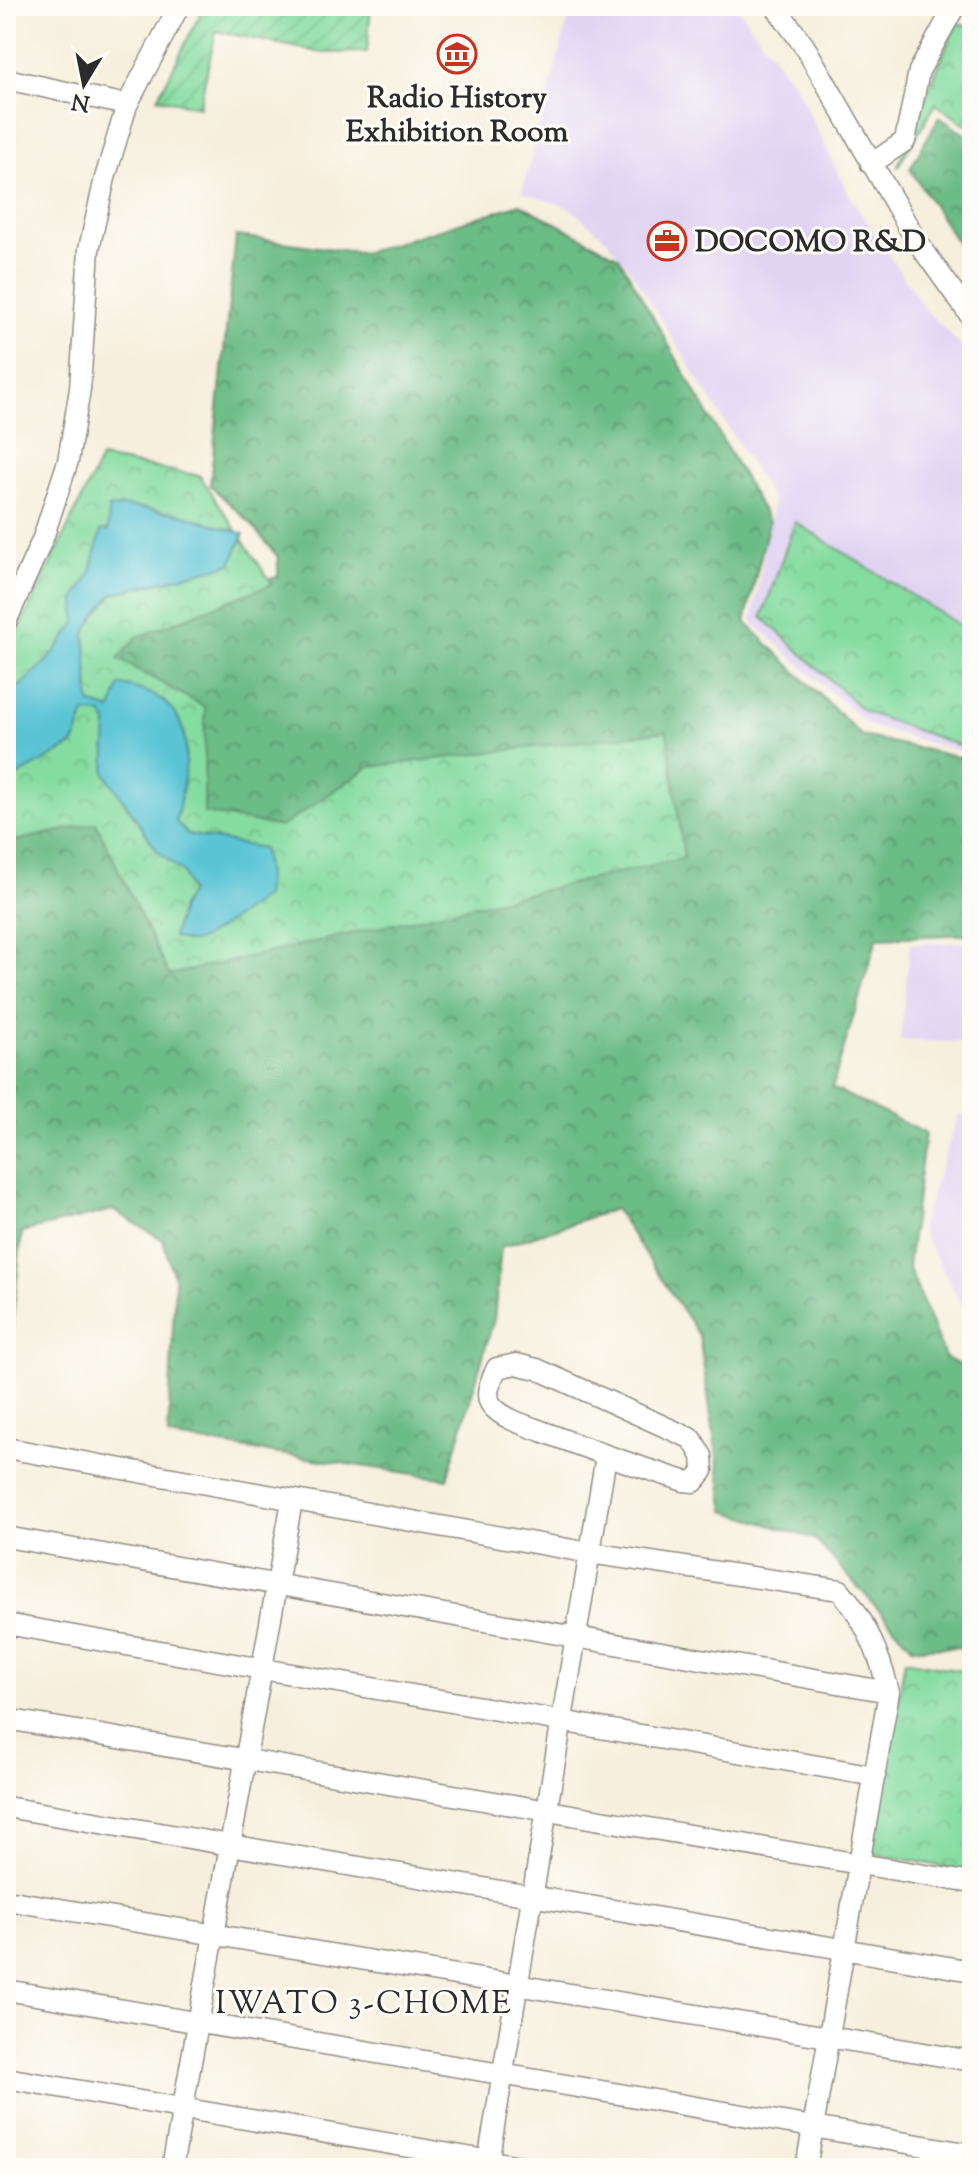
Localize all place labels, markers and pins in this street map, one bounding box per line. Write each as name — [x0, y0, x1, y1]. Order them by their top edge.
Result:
museum icon: Radio History Exhibition Room — [436, 33, 478, 75]
place label: Radio History Exhibition Room — [346, 78, 568, 155]
office icon: DOCOMO R&D — [646, 220, 688, 262]
place label: DOCOMO R&D — [695, 222, 926, 265]

